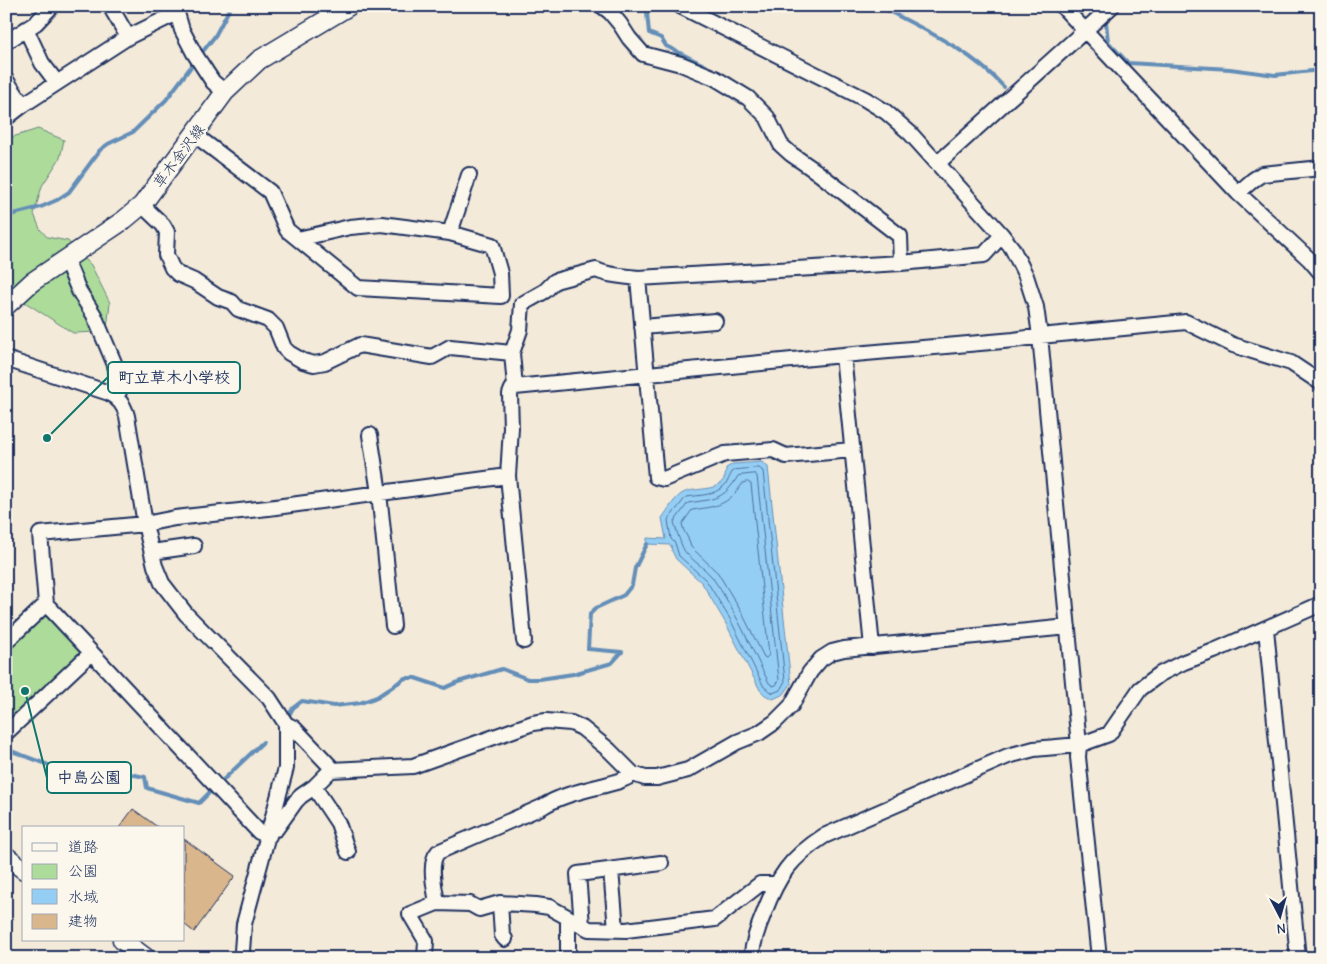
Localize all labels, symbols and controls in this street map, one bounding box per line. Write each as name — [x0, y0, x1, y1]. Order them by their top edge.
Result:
street label: 草木金沢線 — [149, 121, 209, 191]
callout: 町立草木小学校 — [108, 362, 240, 393]
text: 町立草木小学校 — [118, 369, 230, 387]
callout: 中島公園 — [47, 762, 131, 793]
text: 中島公園 — [57, 769, 121, 787]
legend — [22, 826, 185, 942]
text: 道路 — [68, 838, 98, 856]
text: 公園 — [68, 862, 98, 880]
text: 水域 — [68, 888, 98, 906]
north arrow — [1254, 892, 1304, 942]
text: 建物 — [68, 912, 98, 930]
text: N — [1276, 920, 1287, 937]

